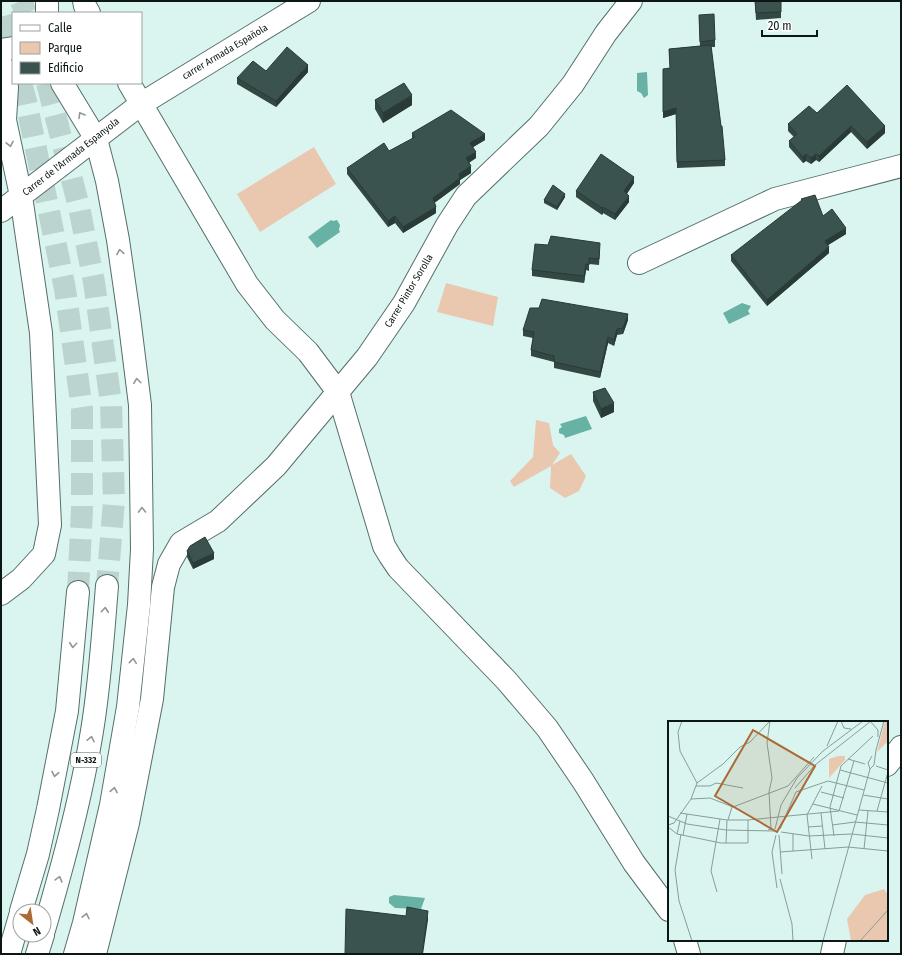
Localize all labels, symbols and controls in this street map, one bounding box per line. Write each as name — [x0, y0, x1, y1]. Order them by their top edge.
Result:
legend — [12, 12, 142, 84]
scale bar — [762, 12, 817, 38]
text: 20 m — [768, 19, 792, 33]
text: Calle — [48, 21, 72, 35]
street label: carrer Armada Española — [180, 22, 270, 82]
text: Parque — [48, 41, 82, 55]
text: Edificio — [48, 61, 84, 75]
one-way arrow — [78, 112, 85, 119]
street label: Carrer de l'Armada Espanyola — [20, 115, 122, 199]
one-way arrow — [6, 140, 14, 147]
one-way arrow — [116, 249, 124, 255]
street label: Carrer Pintor Sorolla — [382, 252, 436, 330]
one-way arrow — [133, 378, 142, 384]
one-way arrow — [137, 507, 146, 513]
one-way arrow — [101, 606, 110, 613]
one-way arrow — [69, 642, 78, 648]
one-way arrow — [128, 658, 137, 664]
inset map — [668, 721, 888, 941]
one-way arrow — [86, 735, 94, 742]
road number: N-332 — [71, 753, 101, 767]
one-way arrow — [51, 771, 59, 777]
one-way arrow — [109, 786, 118, 793]
one-way arrow — [54, 876, 63, 883]
north arrow — [12, 903, 52, 943]
one-way arrow — [81, 913, 89, 920]
text: N — [31, 924, 43, 939]

